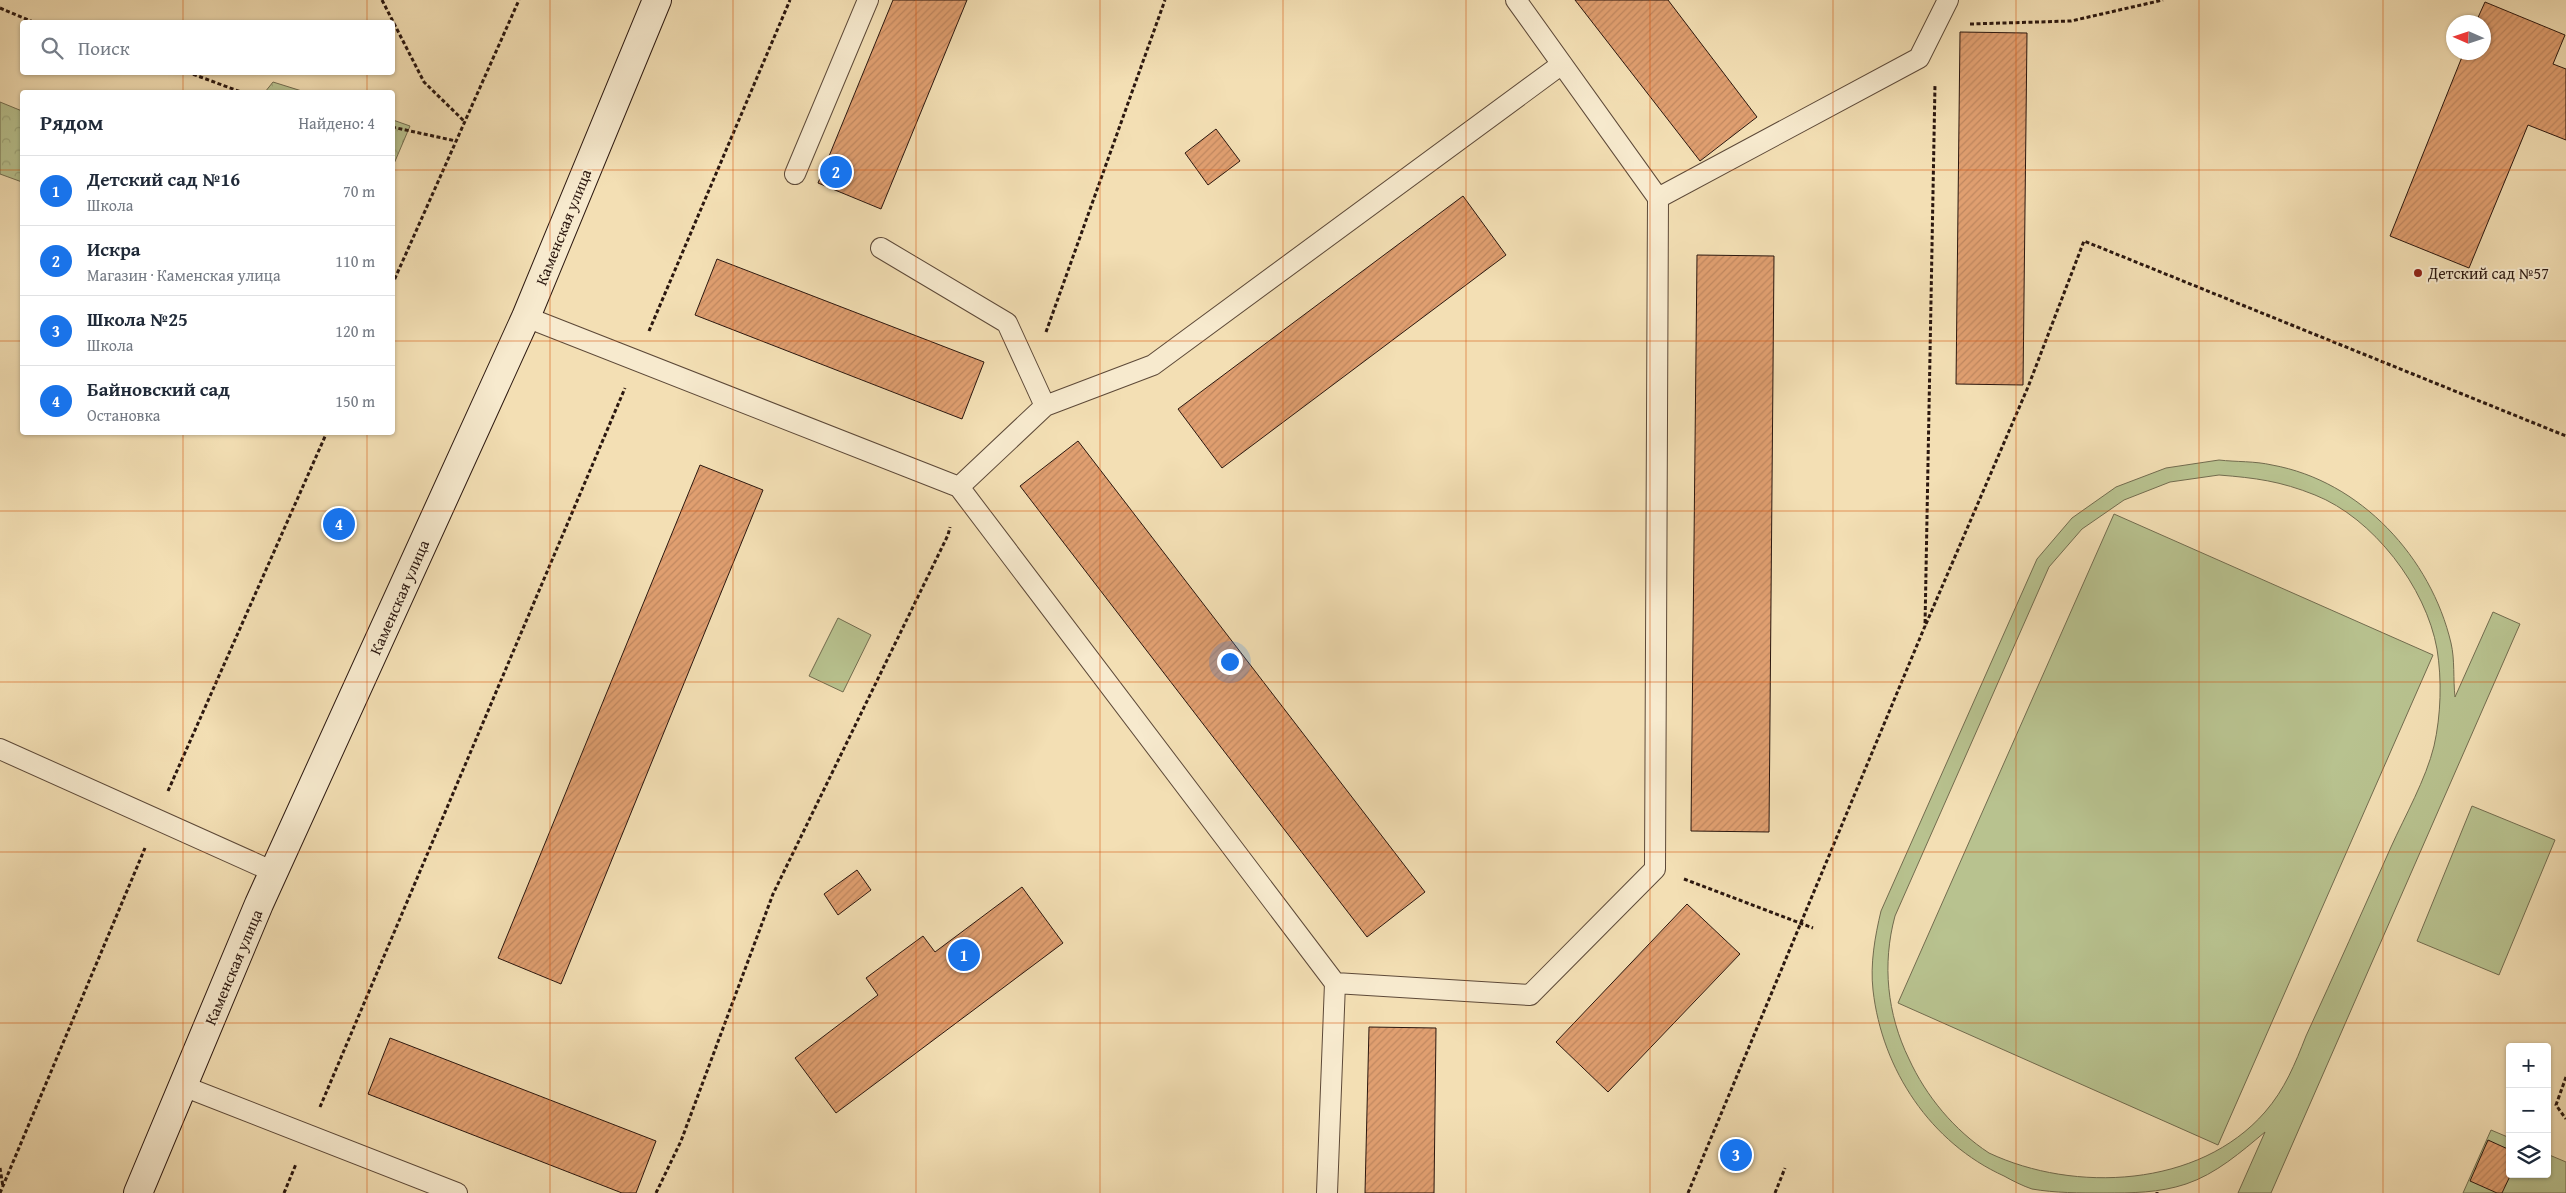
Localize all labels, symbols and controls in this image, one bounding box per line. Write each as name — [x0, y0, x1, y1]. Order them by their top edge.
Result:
north arrow — [2446, 15, 2491, 60]
search box — [20, 20, 395, 75]
icon: search — [38, 34, 66, 62]
text: Поиск — [78, 34, 130, 62]
text: Рядом — [40, 107, 103, 138]
text: Найдено: 4 — [298, 111, 375, 135]
pin: 2 — [820, 153, 852, 191]
text: Детский сад №16 — [87, 165, 240, 193]
street label: Каменская улица — [529, 165, 597, 289]
text: 1 — [52, 179, 60, 203]
text: 70 m — [343, 179, 375, 203]
text: Школа — [87, 193, 133, 217]
text: Искра — [87, 235, 141, 263]
text: 2 — [52, 249, 60, 273]
text: 110 m — [335, 249, 375, 273]
place label: Детский сад №57 — [2427, 261, 2549, 285]
text: Магазин · Каменская улица — [87, 263, 281, 287]
marker: Детский сад №57 — [2412, 267, 2424, 279]
text: Школа №25 — [87, 305, 188, 333]
text: 3 — [52, 319, 60, 343]
text: 120 m — [335, 319, 375, 343]
text: Школа — [87, 333, 133, 357]
text: Байновский сад — [87, 375, 230, 403]
text: 4 — [52, 389, 60, 413]
text: 150 m — [335, 389, 375, 413]
text: Остановка — [87, 403, 160, 427]
pin: 4 — [323, 505, 355, 543]
street label: Каменская улица — [363, 535, 435, 658]
your location — [1217, 649, 1243, 675]
street label: Каменская улица — [198, 905, 268, 1029]
pin: 1 — [948, 936, 980, 974]
map controls — [2506, 1043, 2551, 1178]
button: + — [2506, 1043, 2551, 1088]
button: − — [2506, 1088, 2551, 1133]
button: layers — [2506, 1133, 2551, 1178]
pin: 3 — [1720, 1136, 1752, 1174]

